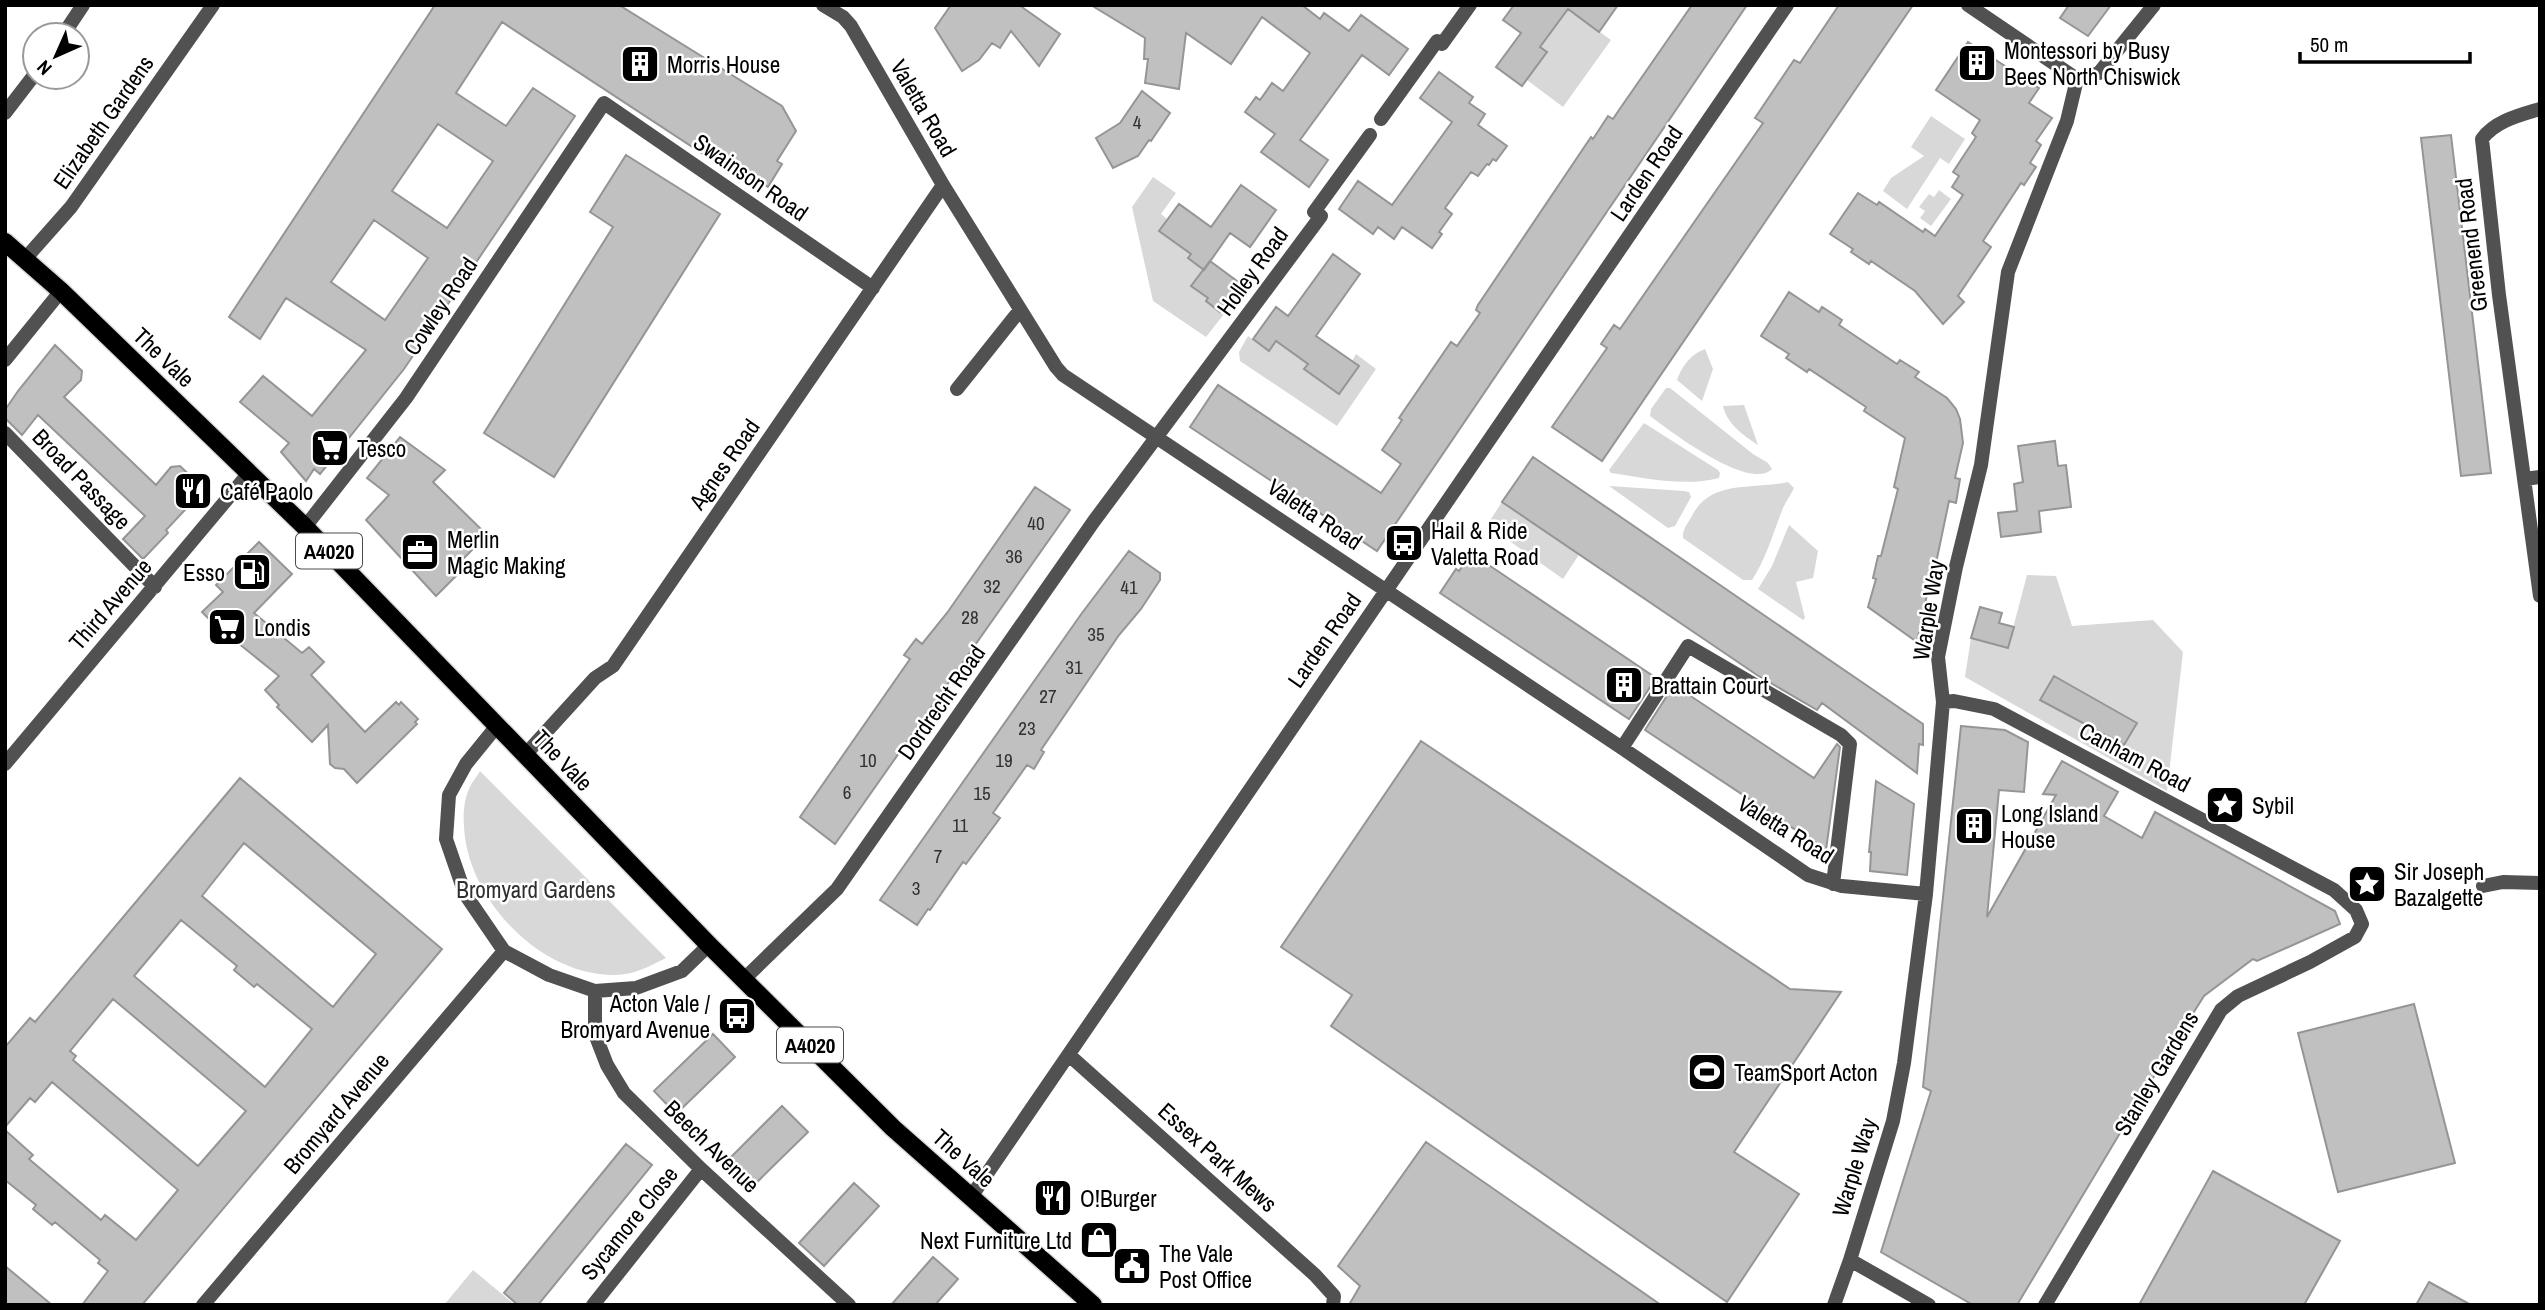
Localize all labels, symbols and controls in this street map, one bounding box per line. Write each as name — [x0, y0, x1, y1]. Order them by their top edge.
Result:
north arrow — [21, 21, 91, 91]
scale bar — [2300, 21, 2470, 65]
text: 50 m — [2310, 30, 2348, 59]
place label: Montessori by Busy Bees North Chiswick — [2004, 35, 2181, 92]
building icon: Montessori by Busy Bees North Chiswick — [1956, 42, 1998, 84]
building icon: Morris House — [619, 43, 661, 85]
street label: Elizabeth Gardens — [46, 49, 160, 195]
place label: Morris House — [667, 49, 780, 80]
street label: Valetta Road — [884, 54, 964, 162]
text: N — [31, 55, 57, 81]
house number: 4 — [1133, 109, 1142, 135]
street label: Larden Road — [1603, 119, 1689, 227]
street label: Swainson Road — [688, 126, 814, 228]
street label: Greenend Road — [2447, 177, 2495, 313]
street label: Holley Road — [1209, 220, 1295, 322]
street label: Cowley Road — [396, 251, 484, 361]
street label: The Vale — [127, 320, 201, 394]
street label: Agnes Road — [681, 413, 766, 516]
street label: Broad Passage — [26, 422, 138, 536]
supermarket icon: Tesco — [309, 427, 351, 469]
place label: Tesco — [357, 433, 406, 464]
restaurant icon: Café Paolo — [172, 470, 214, 512]
street label: Valetta Road — [1262, 471, 1368, 557]
place label: Café Paolo — [220, 476, 313, 507]
house number: 40 — [1027, 510, 1045, 536]
place label: Hail & Ride Valetta Road — [1431, 515, 1539, 572]
bus stop icon: Hail & Ride Valetta Road — [1383, 522, 1425, 564]
place label: Merlin Magic Making — [447, 524, 566, 581]
office icon: Merlin Magic Making — [399, 531, 441, 573]
road number: A4020 — [296, 534, 362, 568]
house number: 36 — [1005, 543, 1023, 569]
fuel station icon: Esso — [231, 551, 273, 593]
street label: Third Avenue — [62, 552, 158, 656]
place label: Esso — [183, 557, 225, 588]
street label: Warple Way — [1905, 557, 1951, 662]
house number: 32 — [983, 573, 1001, 599]
house number: 41 — [1120, 574, 1138, 600]
street label: Larden Road — [1280, 586, 1368, 694]
house number: 28 — [961, 604, 979, 630]
supermarket icon: Londis — [206, 606, 248, 648]
place label: Londis — [254, 612, 311, 643]
house number: 35 — [1087, 621, 1105, 647]
street label: Dordrecht Road — [890, 639, 992, 765]
house number: 31 — [1065, 654, 1083, 680]
building icon: Brattain Court — [1603, 664, 1645, 706]
place label: Brattain Court — [1651, 670, 1768, 701]
house number: 27 — [1039, 683, 1057, 709]
house number: 23 — [1018, 715, 1036, 741]
street label: Canham Road — [2074, 715, 2196, 799]
street label: The Vale — [526, 723, 600, 797]
house number: 10 — [859, 747, 877, 773]
house number: 19 — [995, 747, 1013, 773]
house number: 6 — [843, 779, 851, 805]
house number: 15 — [973, 780, 991, 806]
place icon: Sybil — [2204, 784, 2246, 826]
street label: Valetta Road — [1732, 787, 1840, 871]
place label: Sybil — [2252, 790, 2294, 821]
place label: Long Island House — [2001, 798, 2099, 855]
building icon: Long Island House — [1953, 805, 1995, 847]
house number: 11 — [952, 812, 968, 838]
house number: 7 — [934, 843, 943, 869]
place label: Sir Joseph Bazalgette — [2394, 856, 2484, 913]
place icon: Sir Joseph Bazalgette — [2346, 863, 2388, 905]
park label: Bromyard Gardens — [456, 874, 616, 905]
house number: 3 — [912, 875, 920, 901]
place label: Acton Vale / Bromyard Avenue — [560, 988, 711, 1045]
bus stop icon: Acton Vale / Bromyard Avenue — [716, 995, 758, 1037]
street label: Stanley Gardens — [2107, 1005, 2205, 1141]
road number: A4020 — [777, 1028, 843, 1062]
street label: Bromyard Avenue — [276, 1046, 396, 1180]
sports icon: TeamSport Acton — [1686, 1051, 1728, 1093]
place label: TeamSport Acton — [1734, 1057, 1878, 1088]
street label: Beech Avenue — [658, 1093, 766, 1199]
street label: Essex Park Mews — [1152, 1095, 1284, 1219]
street label: Warple Way — [1824, 1113, 1884, 1220]
street label: The Vale — [926, 1122, 1002, 1194]
street label: Sycamore Close — [573, 1159, 685, 1287]
restaurant icon: O!Burger — [1032, 1177, 1074, 1219]
place label: O!Burger — [1080, 1183, 1157, 1214]
shop icon: Next Furniture Ltd — [1078, 1219, 1120, 1261]
place label: Next Furniture Ltd — [920, 1225, 1072, 1256]
place label: The Vale Post Office — [1159, 1238, 1252, 1295]
public building icon: The Vale Post Office — [1111, 1245, 1153, 1287]

